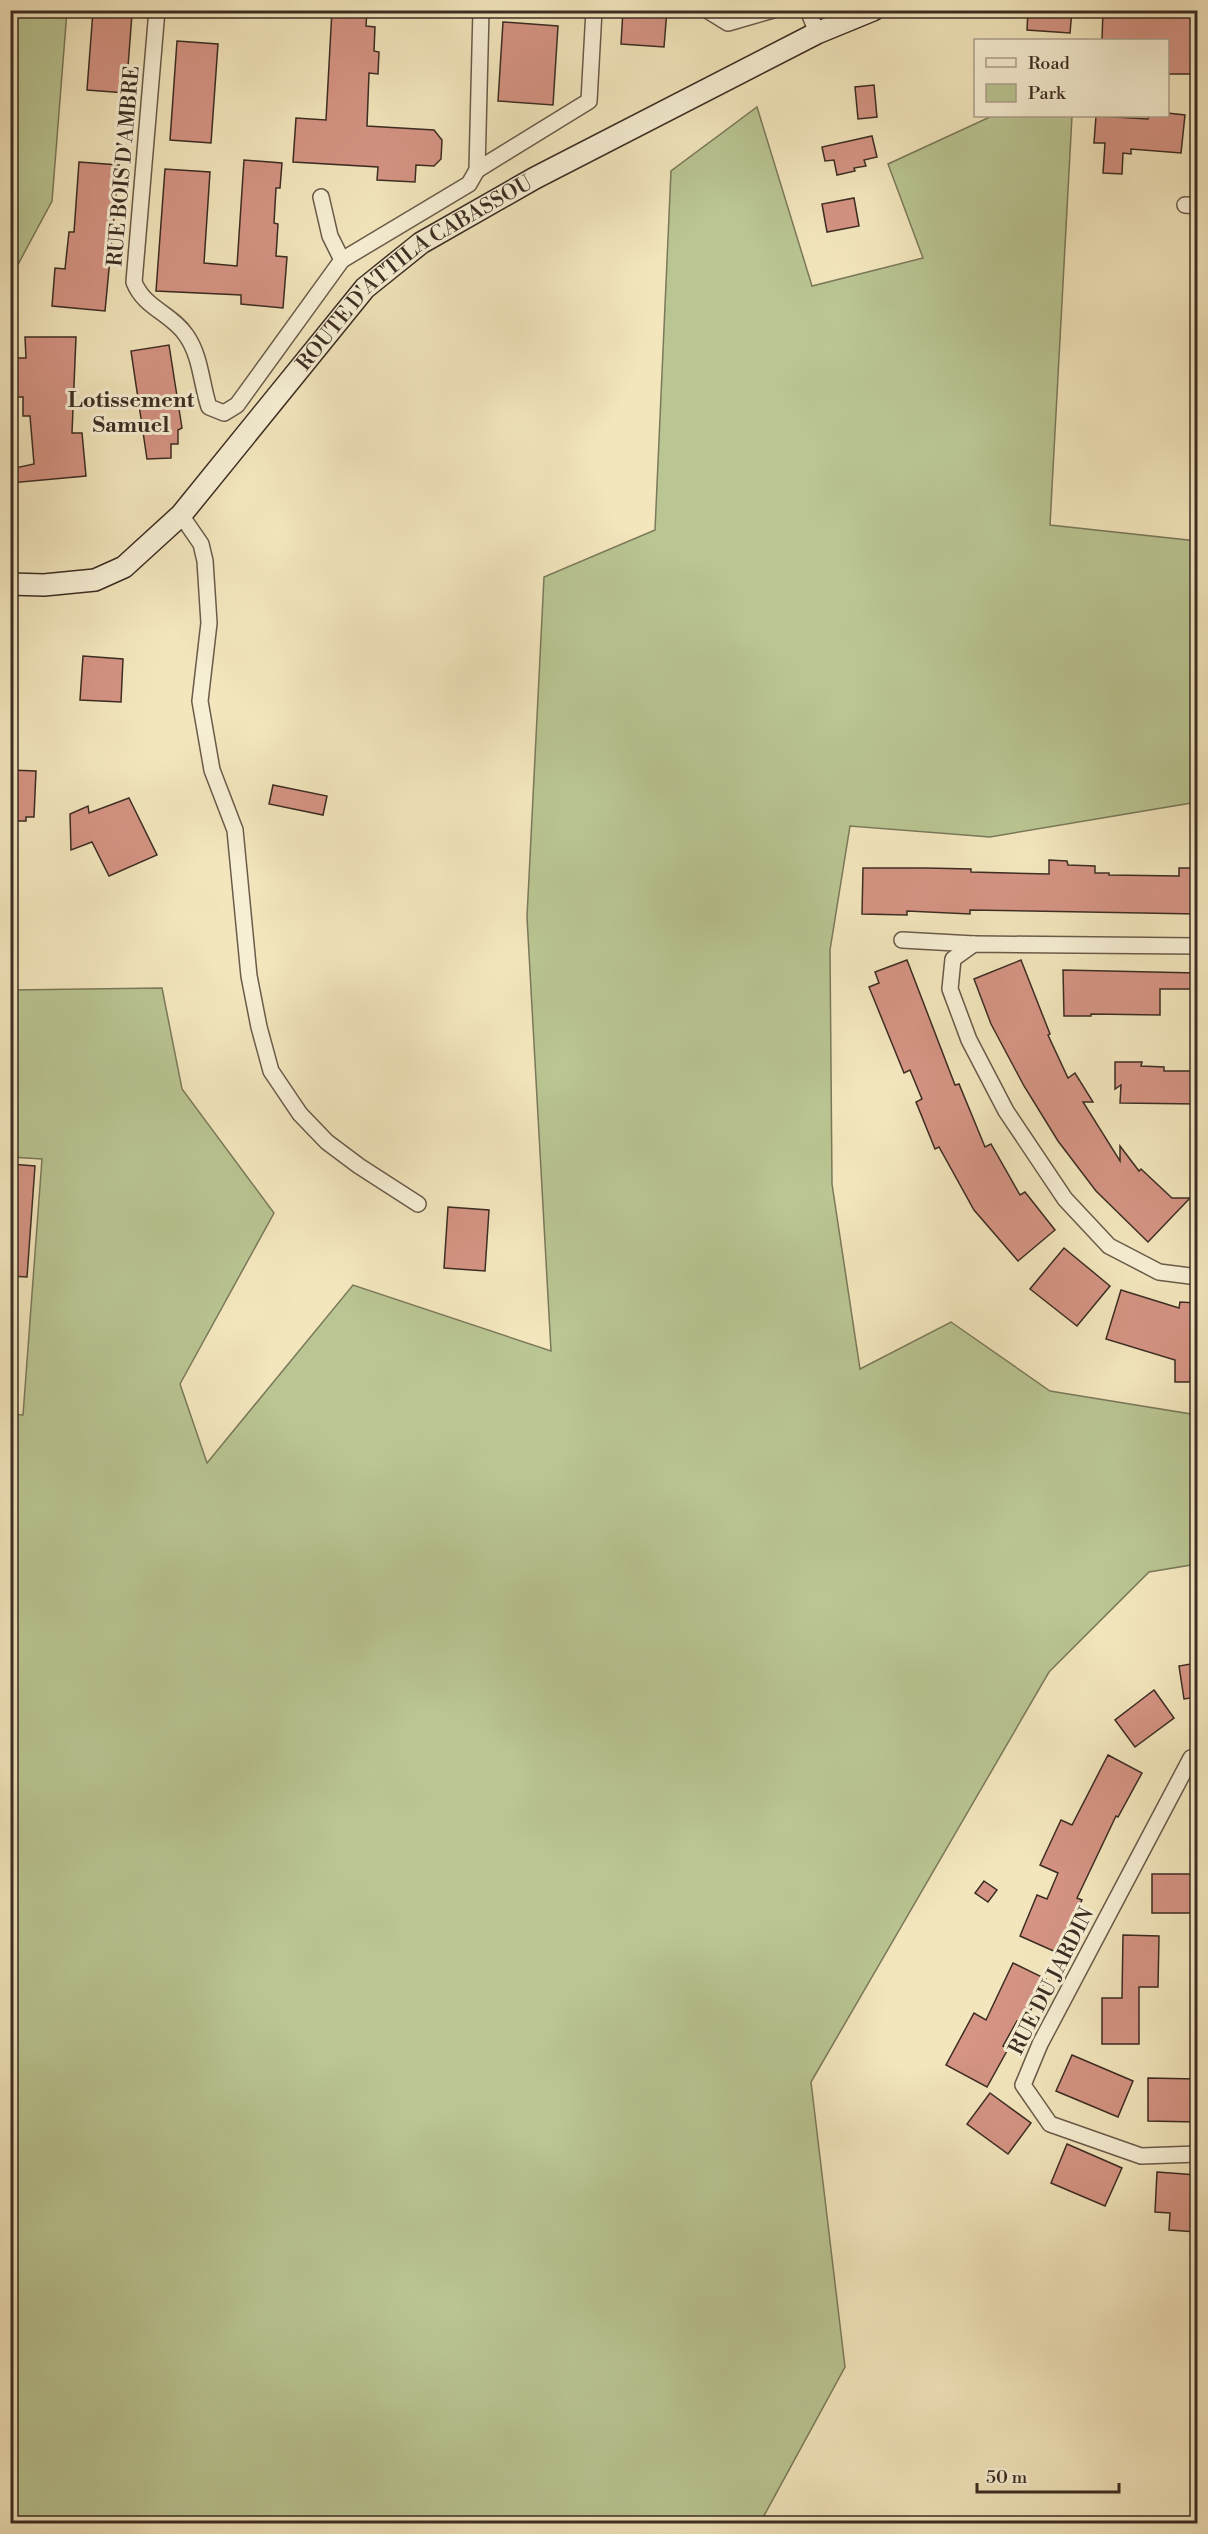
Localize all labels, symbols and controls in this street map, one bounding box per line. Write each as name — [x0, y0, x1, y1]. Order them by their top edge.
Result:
legend — [974, 39, 1169, 117]
text: Road — [1028, 52, 1071, 75]
street label: RUE BOIS D'AMBRE — [102, 65, 146, 268]
text: Park — [1028, 82, 1067, 105]
street label: ROUTE D'ATTILA CABASSOU — [291, 170, 538, 376]
district label: Lotissement Samuel — [68, 387, 194, 439]
street label: RUE DU JARDIN — [1004, 1903, 1100, 2059]
scale bar — [977, 2456, 1120, 2494]
text: 50 m — [986, 2466, 1028, 2489]

